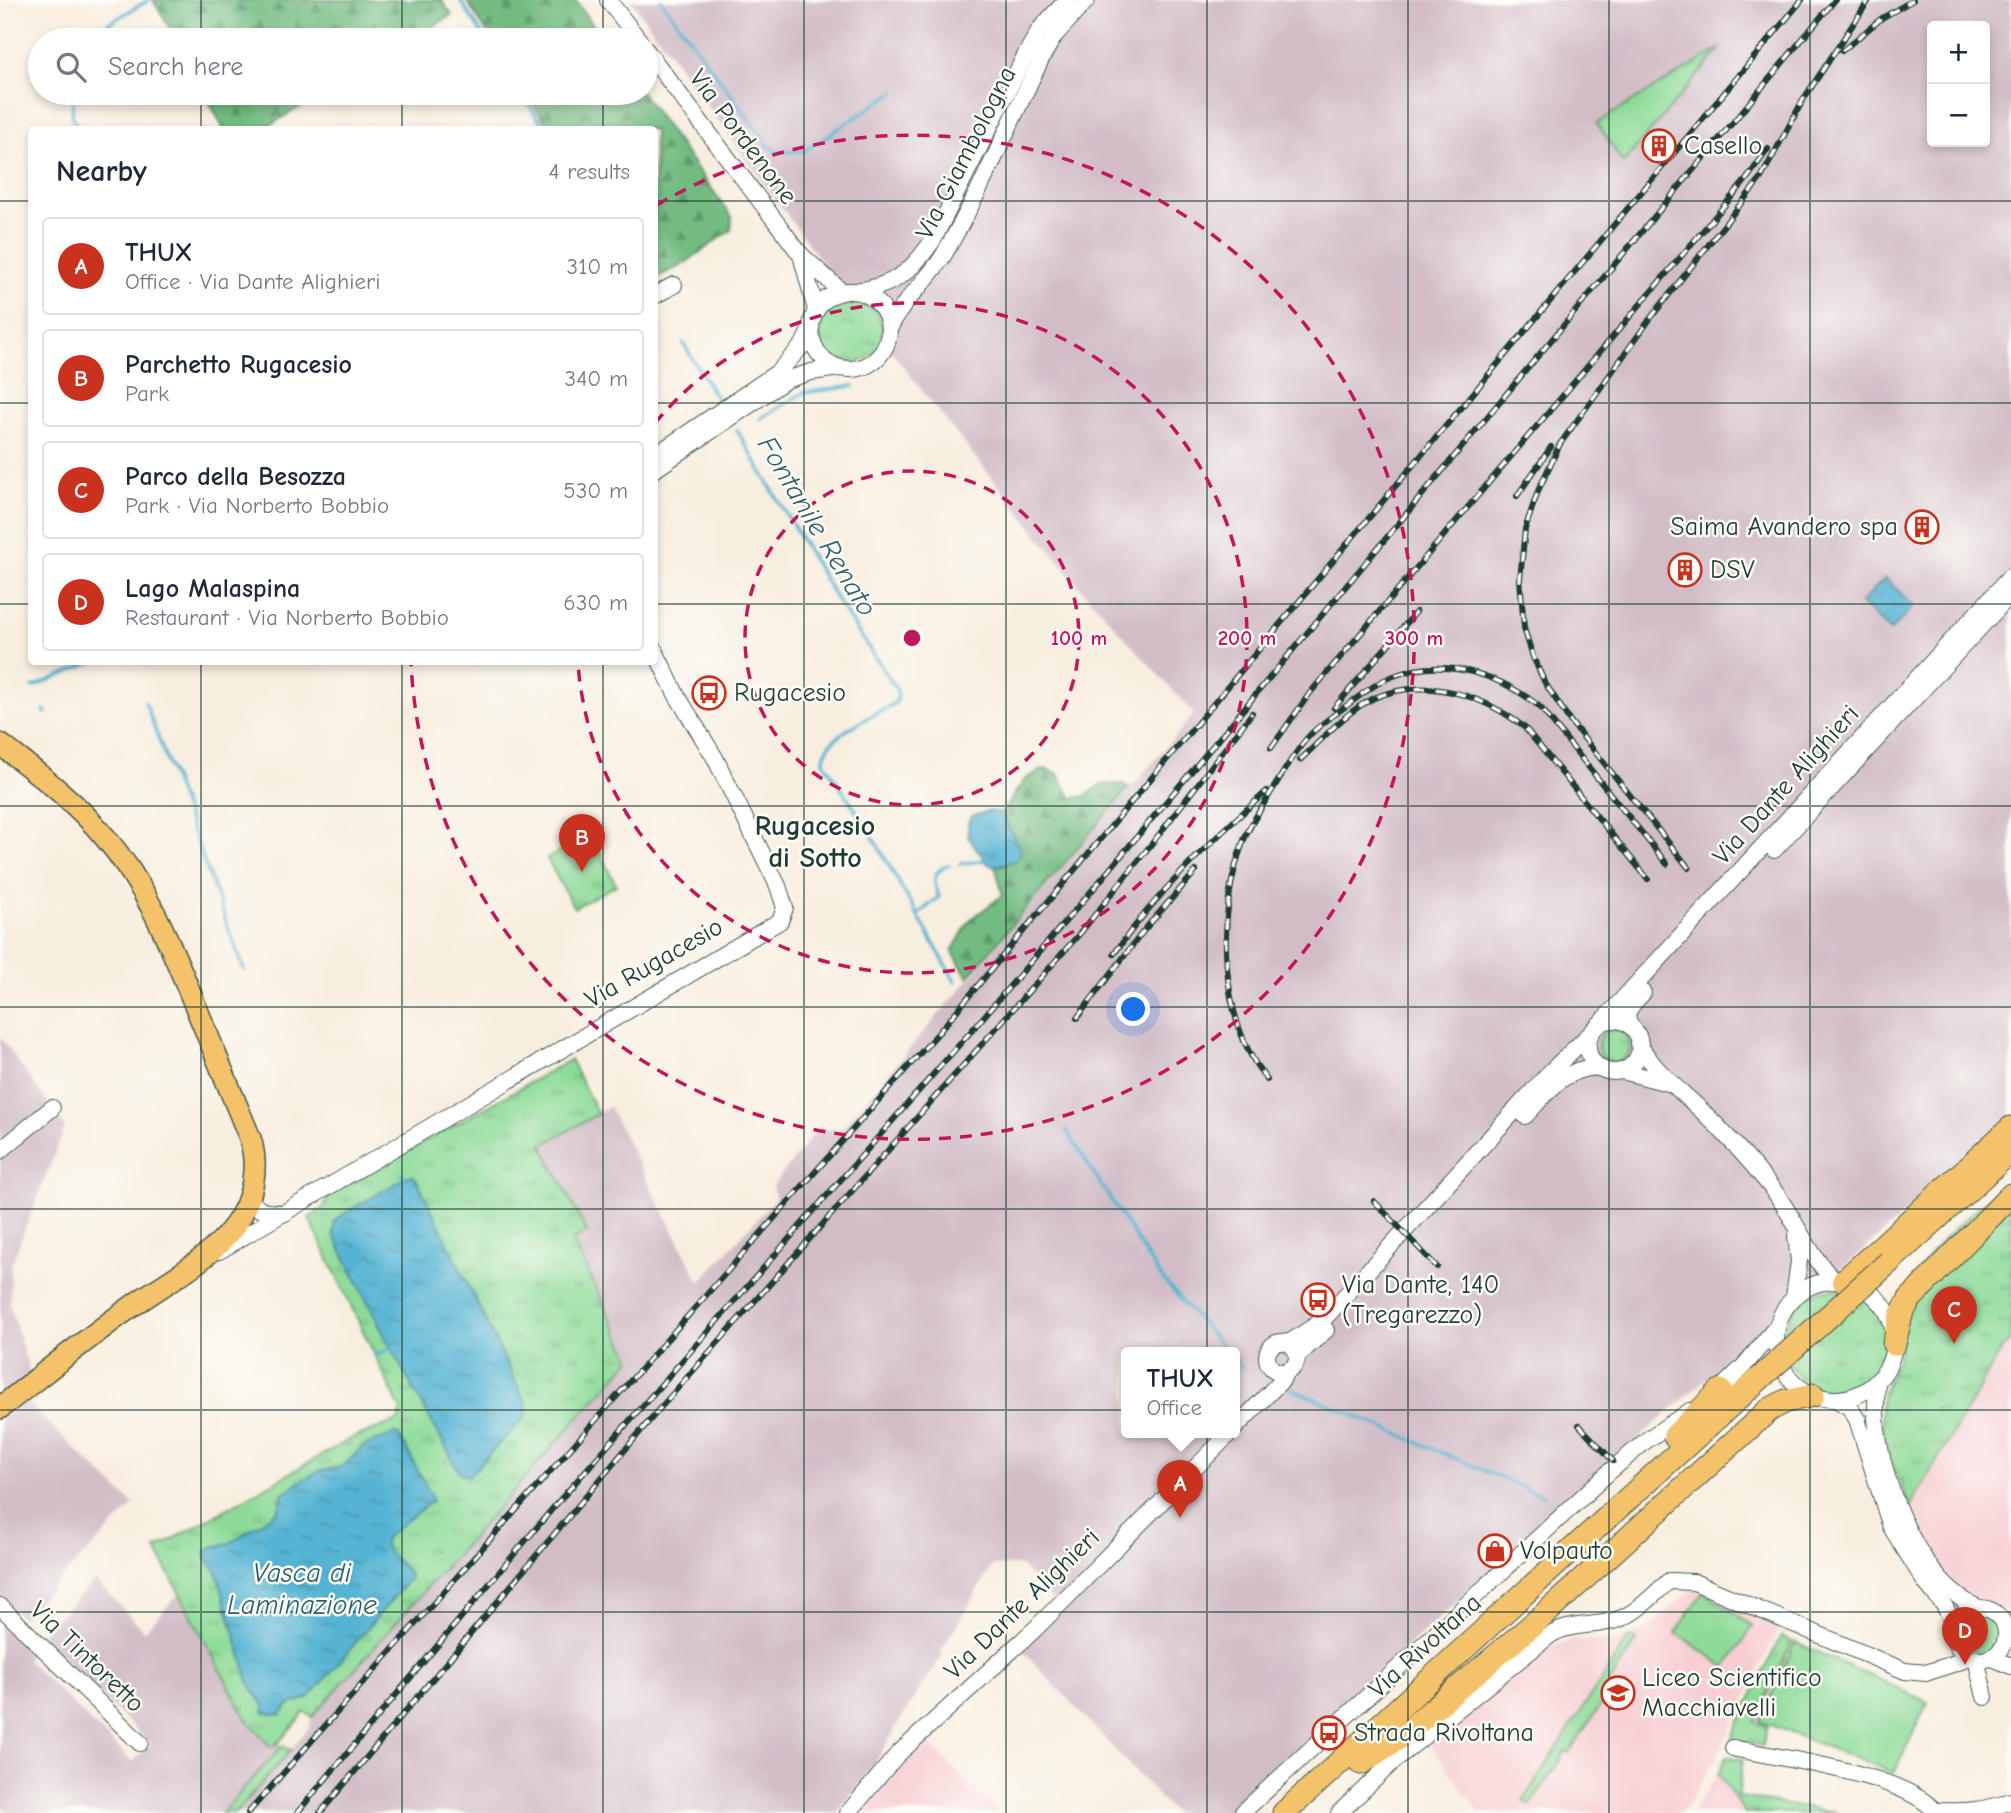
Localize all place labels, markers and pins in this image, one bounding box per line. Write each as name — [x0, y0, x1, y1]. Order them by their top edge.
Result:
building icon: Casello — [1640, 127, 1678, 165]
place label: Casello — [1684, 131, 1762, 161]
building icon: Saima Avandero spa — [1903, 508, 1941, 546]
place label: Saima Avandero spa — [1670, 512, 1898, 542]
building icon: DSV — [1666, 551, 1704, 589]
place label: DSV — [1710, 555, 1755, 585]
centre of rings — [900, 626, 924, 650]
bus stop icon: Rugacesio — [690, 674, 728, 712]
place label: Rugacesio — [734, 678, 846, 708]
pin: B — [559, 814, 605, 872]
place label: Via Dante, 140 (Tregarezzo) — [1342, 1270, 1499, 1330]
bus stop icon: Via Dante, 140 (Tregarezzo) — [1299, 1281, 1337, 1319]
pin: C — [1931, 1286, 1977, 1344]
pin: A — [1157, 1460, 1203, 1518]
shop icon: Volpauto — [1476, 1532, 1514, 1570]
place label: Volpauto — [1520, 1536, 1613, 1566]
pin: D — [1942, 1607, 1988, 1665]
place label: Liceo Scientifico Macchiavelli — [1642, 1663, 1822, 1723]
school or university icon: Liceo Scientifico Macchiavelli — [1599, 1674, 1637, 1712]
bus stop icon: Strada Rivoltana — [1310, 1714, 1348, 1752]
place label: Strada Rivoltana — [1354, 1718, 1534, 1748]

